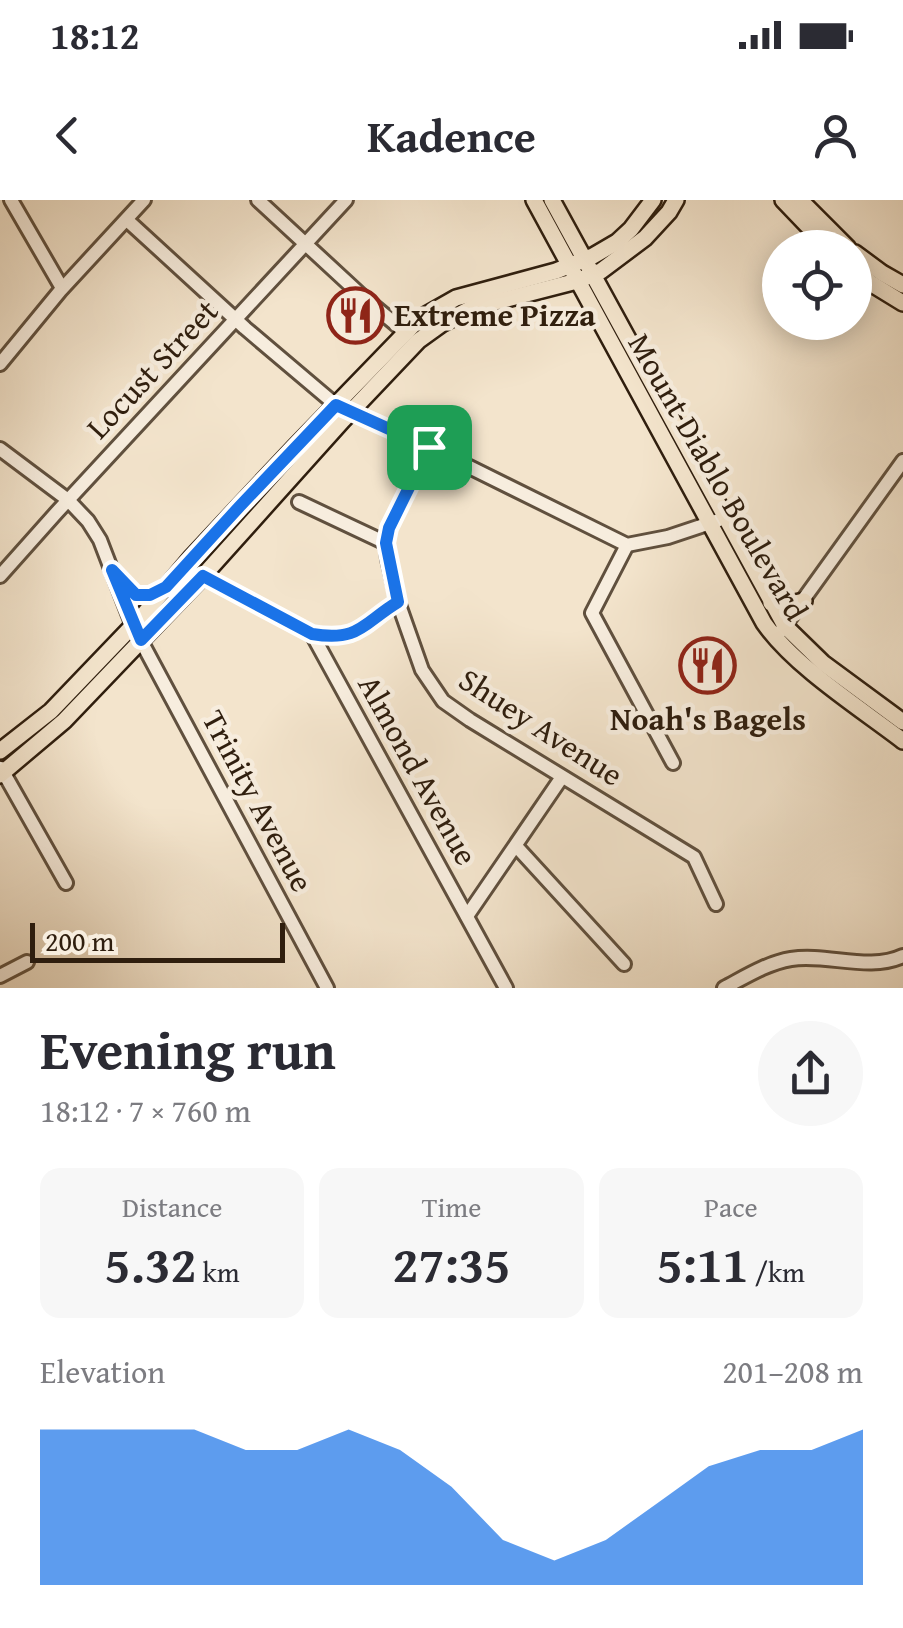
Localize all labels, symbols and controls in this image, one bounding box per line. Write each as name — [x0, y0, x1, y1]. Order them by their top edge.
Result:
text: 18:12 — [50, 7, 140, 63]
text: Kadence — [367, 103, 536, 168]
icon: back — [40, 108, 95, 163]
icon: person — [808, 108, 863, 163]
map controls — [762, 230, 872, 340]
button: locate — [762, 230, 872, 340]
restaurant icon: Extreme Pizza — [325, 285, 385, 345]
street label: Locust Street — [75, 288, 229, 449]
place label: Extreme Pizza — [394, 291, 596, 338]
street label: Mount Diablo Boulevard — [617, 324, 820, 629]
pin — [387, 405, 472, 490]
icon: arrive — [402, 420, 457, 475]
restaurant icon: Noah's Bagels — [678, 635, 738, 695]
street label: Shuey Avenue — [450, 656, 633, 797]
street label: Almond Avenue — [347, 666, 490, 874]
place label: Noah's Bagels — [610, 695, 806, 742]
street label: Trinity Avenue — [191, 702, 326, 900]
scale bar — [30, 918, 285, 963]
text: 200 m — [45, 920, 114, 961]
text: Evening run — [40, 1009, 336, 1089]
button: share — [758, 1021, 863, 1126]
text: 18:12 · 7 × 760 m — [40, 1087, 251, 1134]
text: Distance — [122, 1186, 222, 1227]
text: Time — [422, 1186, 481, 1227]
text: Pace — [704, 1186, 758, 1227]
text: 5.32 — [105, 1227, 196, 1300]
text: 27:35 — [393, 1227, 510, 1300]
text: 5:11 — [657, 1227, 749, 1300]
text: km — [196, 1251, 240, 1292]
text: /km — [749, 1251, 805, 1292]
text: Elevation — [40, 1348, 165, 1395]
text: 201–208 m — [722, 1348, 863, 1395]

